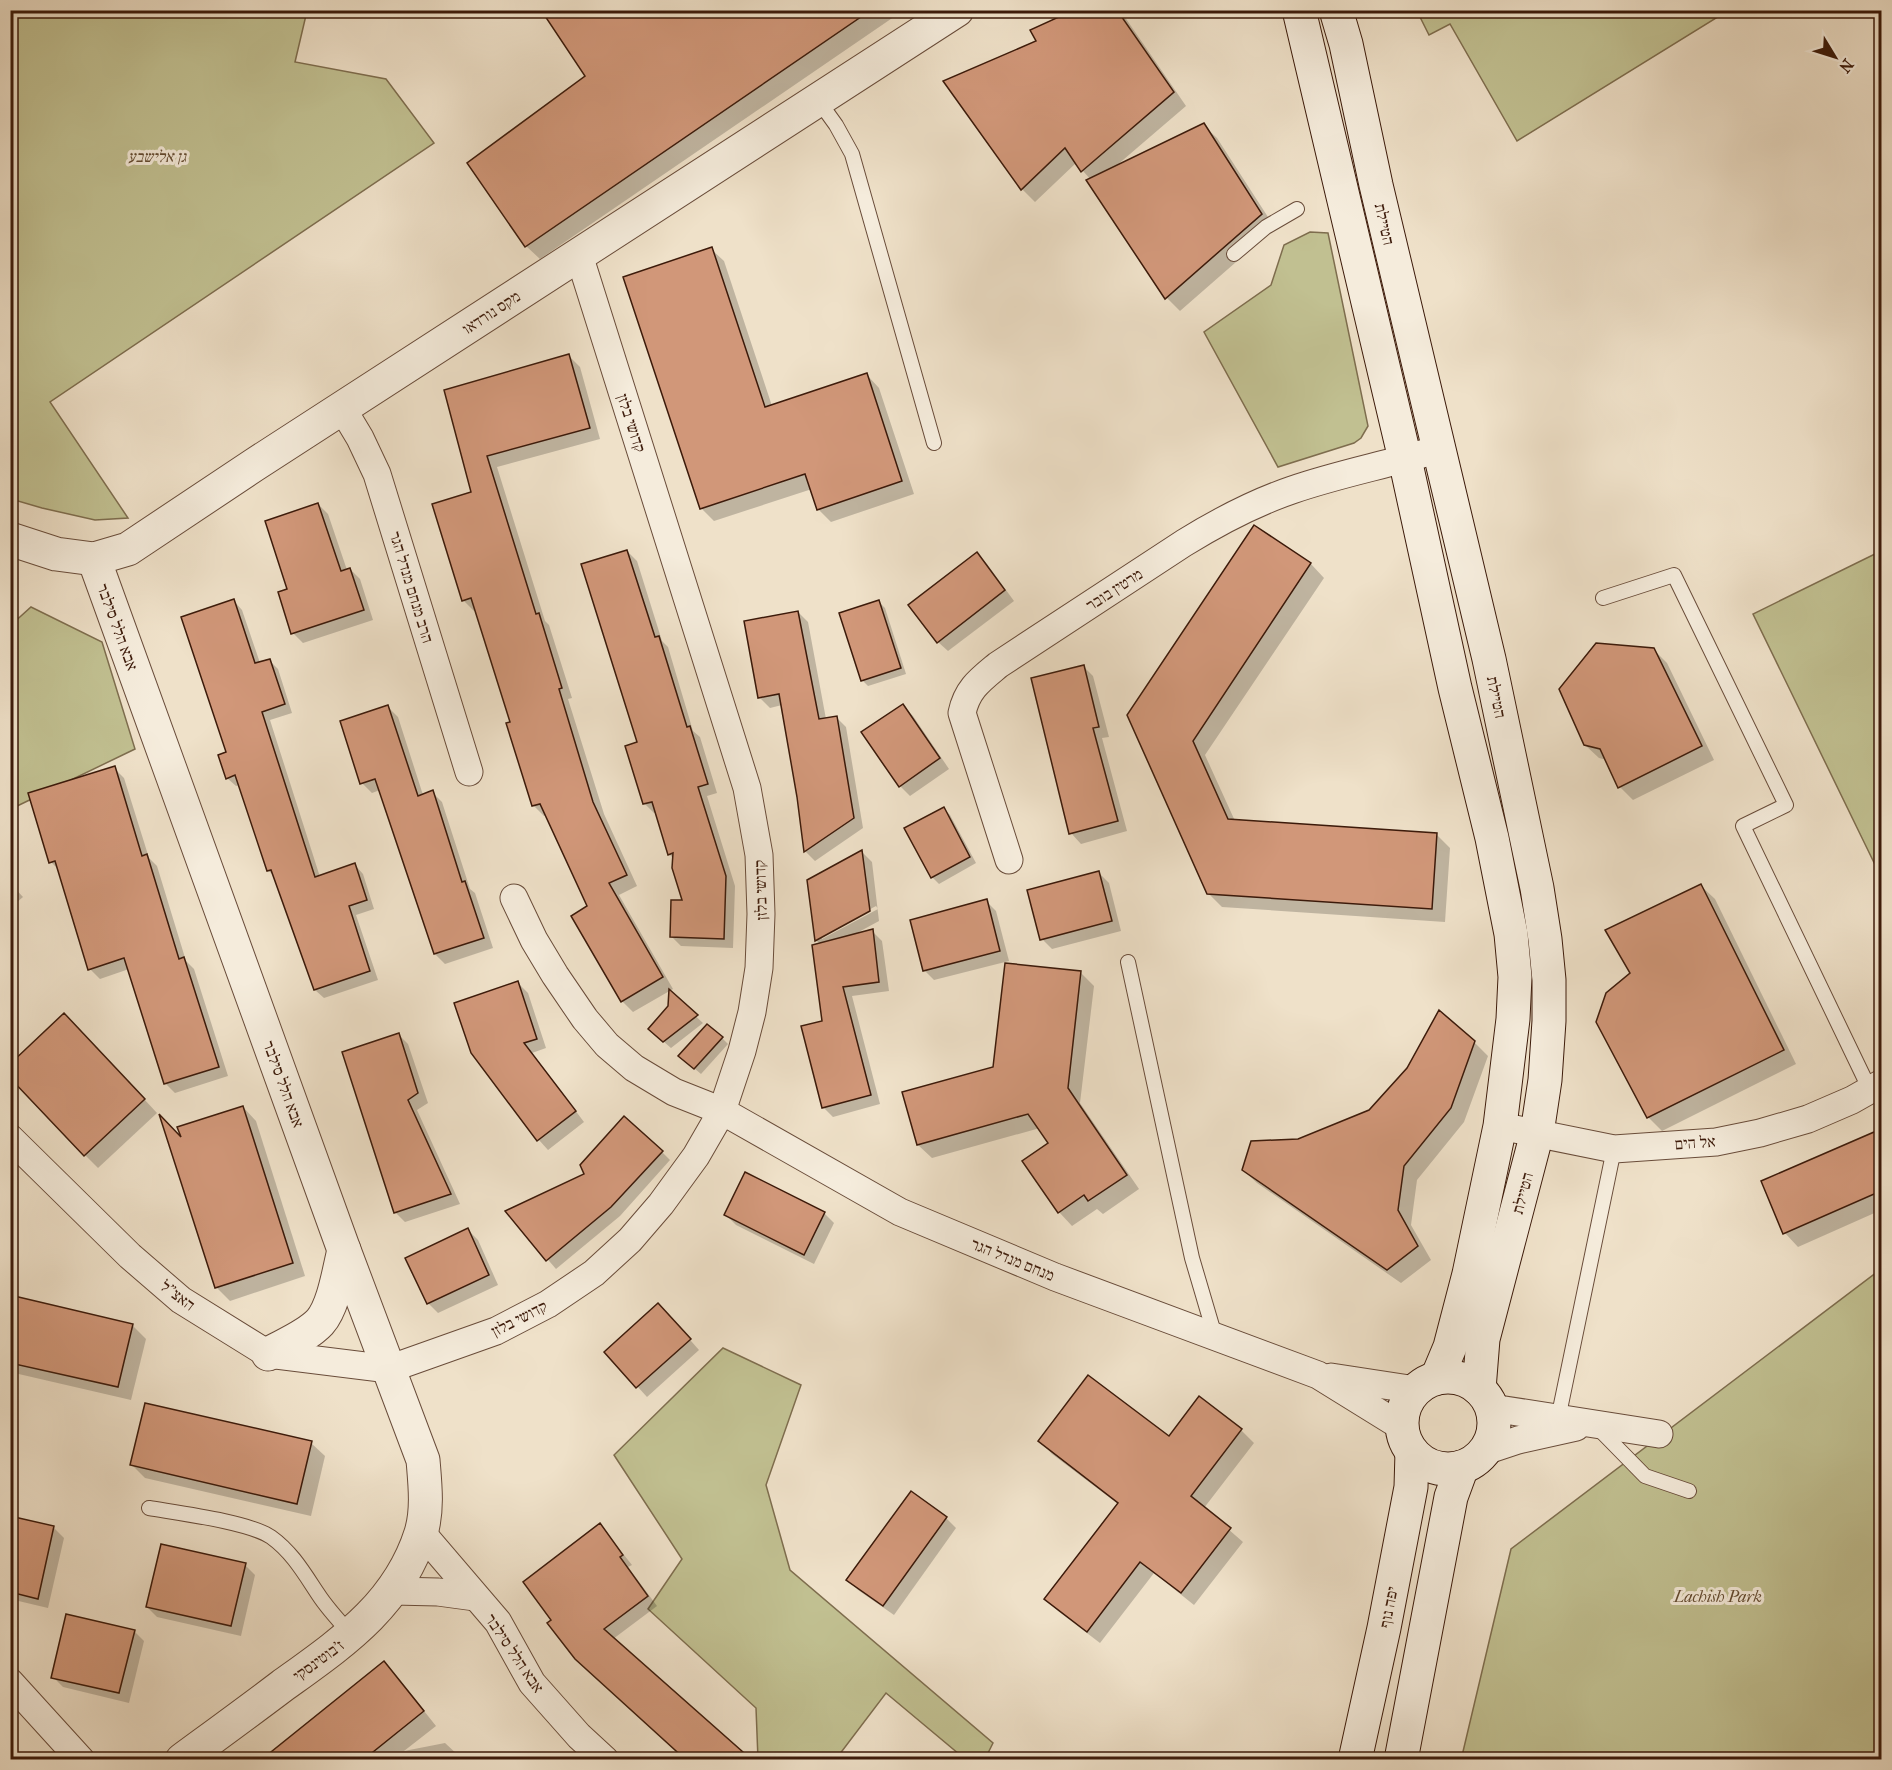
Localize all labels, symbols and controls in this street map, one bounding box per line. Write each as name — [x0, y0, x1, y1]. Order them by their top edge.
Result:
north arrow — [1805, 27, 1865, 87]
text: N — [1835, 55, 1858, 77]
park label: גן אלישבע — [128, 147, 188, 166]
street label: הטיילת — [1370, 201, 1399, 247]
street label: מקס נורדאו — [459, 287, 524, 338]
street label: קדושי בלזן — [613, 391, 650, 455]
street label: הרב מנחם מנדל הגר — [386, 529, 438, 645]
street label: מרטין בובר — [1082, 564, 1146, 615]
street label: אבא הלל סילבר — [93, 581, 142, 673]
street label: הטיילת — [1483, 674, 1510, 720]
street label: קדושי בלזן — [750, 859, 771, 921]
street label: אבא הלל סילבר — [259, 1038, 308, 1130]
street label: אל הים — [1674, 1132, 1716, 1153]
street label: הטיילת — [1508, 1170, 1537, 1216]
street label: מנחם מנדל הגר — [968, 1234, 1057, 1285]
street label: האצ"ל — [157, 1276, 199, 1315]
street label: קדושי בלזן — [488, 1296, 550, 1341]
street label: יפה נוף — [1375, 1585, 1402, 1629]
park label: Lachish Park — [1673, 1587, 1762, 1606]
street label: אבא הלל סילבר — [481, 1610, 548, 1696]
street label: ז'בוטינסקי — [289, 1636, 347, 1685]

